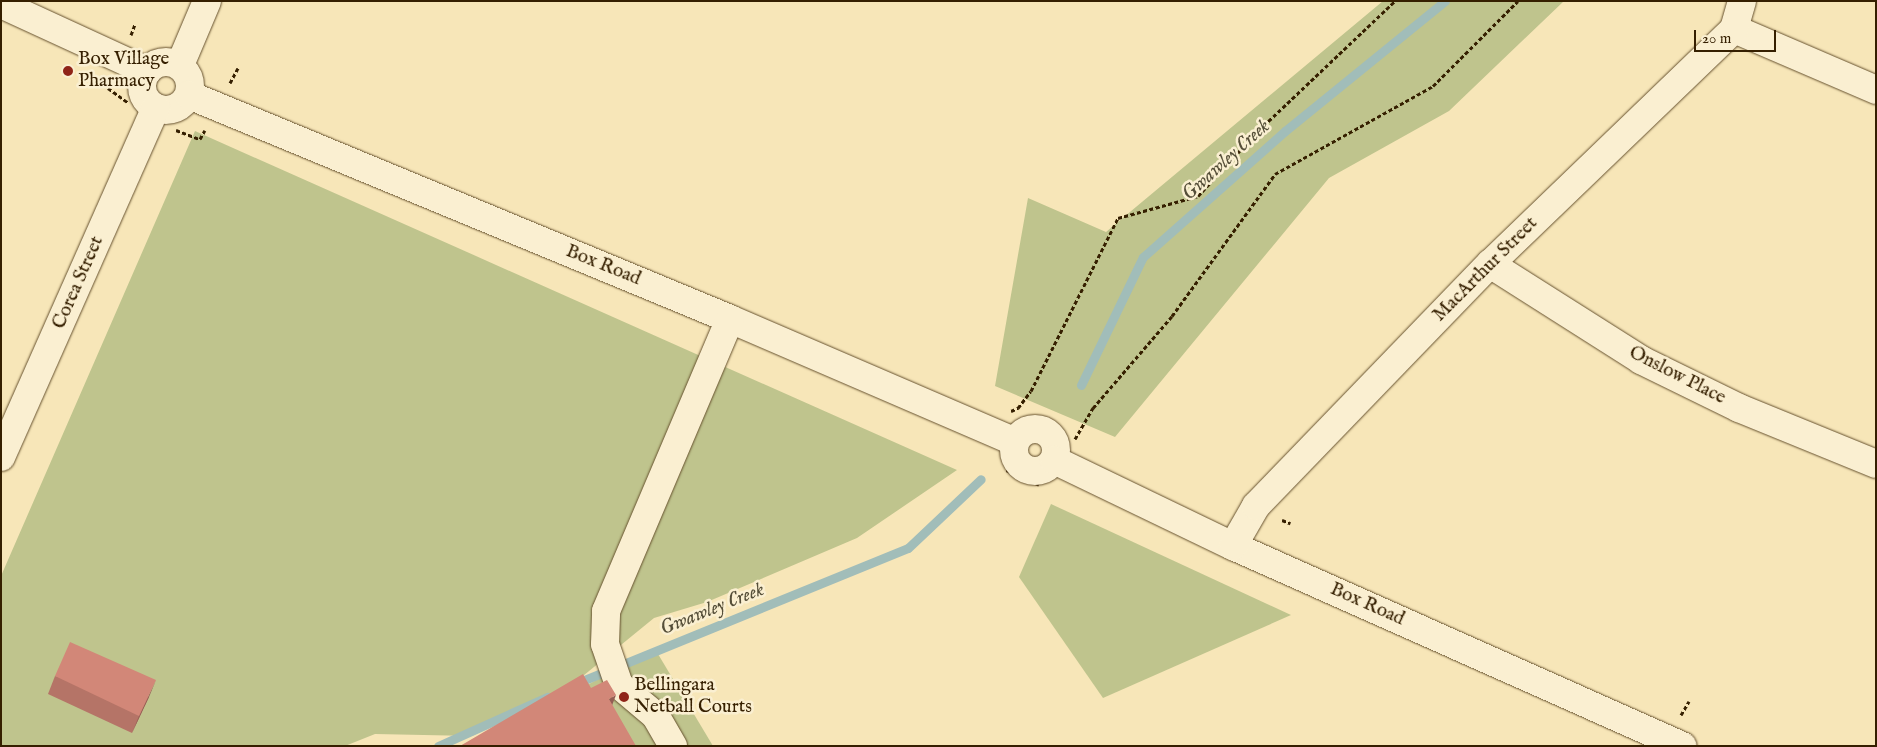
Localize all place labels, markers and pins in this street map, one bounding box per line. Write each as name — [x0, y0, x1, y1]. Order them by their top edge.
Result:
place label: Box Village Pharmacy — [78, 49, 169, 93]
marker: Box Village Pharmacy — [62, 65, 74, 77]
place label: Bellingara Netball Courts — [634, 675, 752, 719]
marker: Bellingara Netball Courts — [618, 691, 630, 703]

